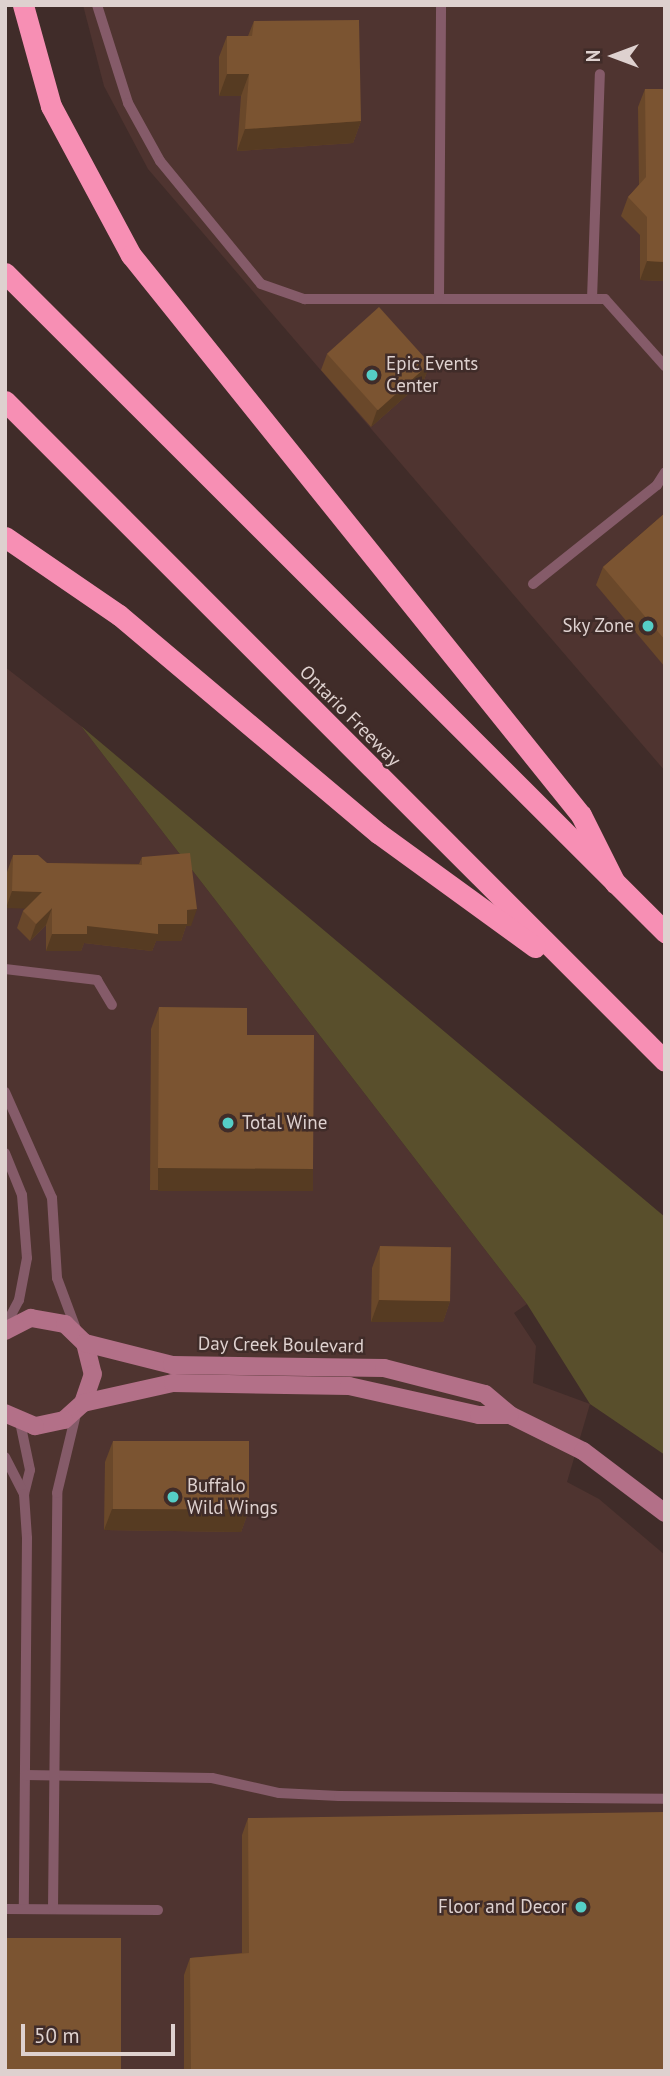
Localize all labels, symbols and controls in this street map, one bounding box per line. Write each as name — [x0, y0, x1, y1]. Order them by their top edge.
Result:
north arrow — [579, 21, 649, 91]
text: N — [581, 50, 605, 62]
place label: Epic Events Center — [386, 353, 479, 397]
marker: Epic Events Center — [364, 367, 380, 383]
place label: Sky Zone — [561, 615, 634, 637]
marker: Sky Zone — [640, 618, 656, 634]
street label: Ontario Freeway — [295, 661, 405, 771]
place label: Total Wine — [242, 1112, 328, 1134]
marker: Total Wine — [220, 1115, 236, 1131]
street label: Day Creek Boulevard — [197, 1332, 365, 1358]
place label: Buffalo Wild Wings — [187, 1475, 278, 1519]
marker: Buffalo Wild Wings — [165, 1489, 181, 1505]
place label: Floor and Decor — [438, 1896, 567, 1918]
marker: Floor and Decor — [573, 1899, 589, 1915]
scale bar — [24, 2010, 178, 2054]
text: 50 m — [34, 2022, 80, 2049]

